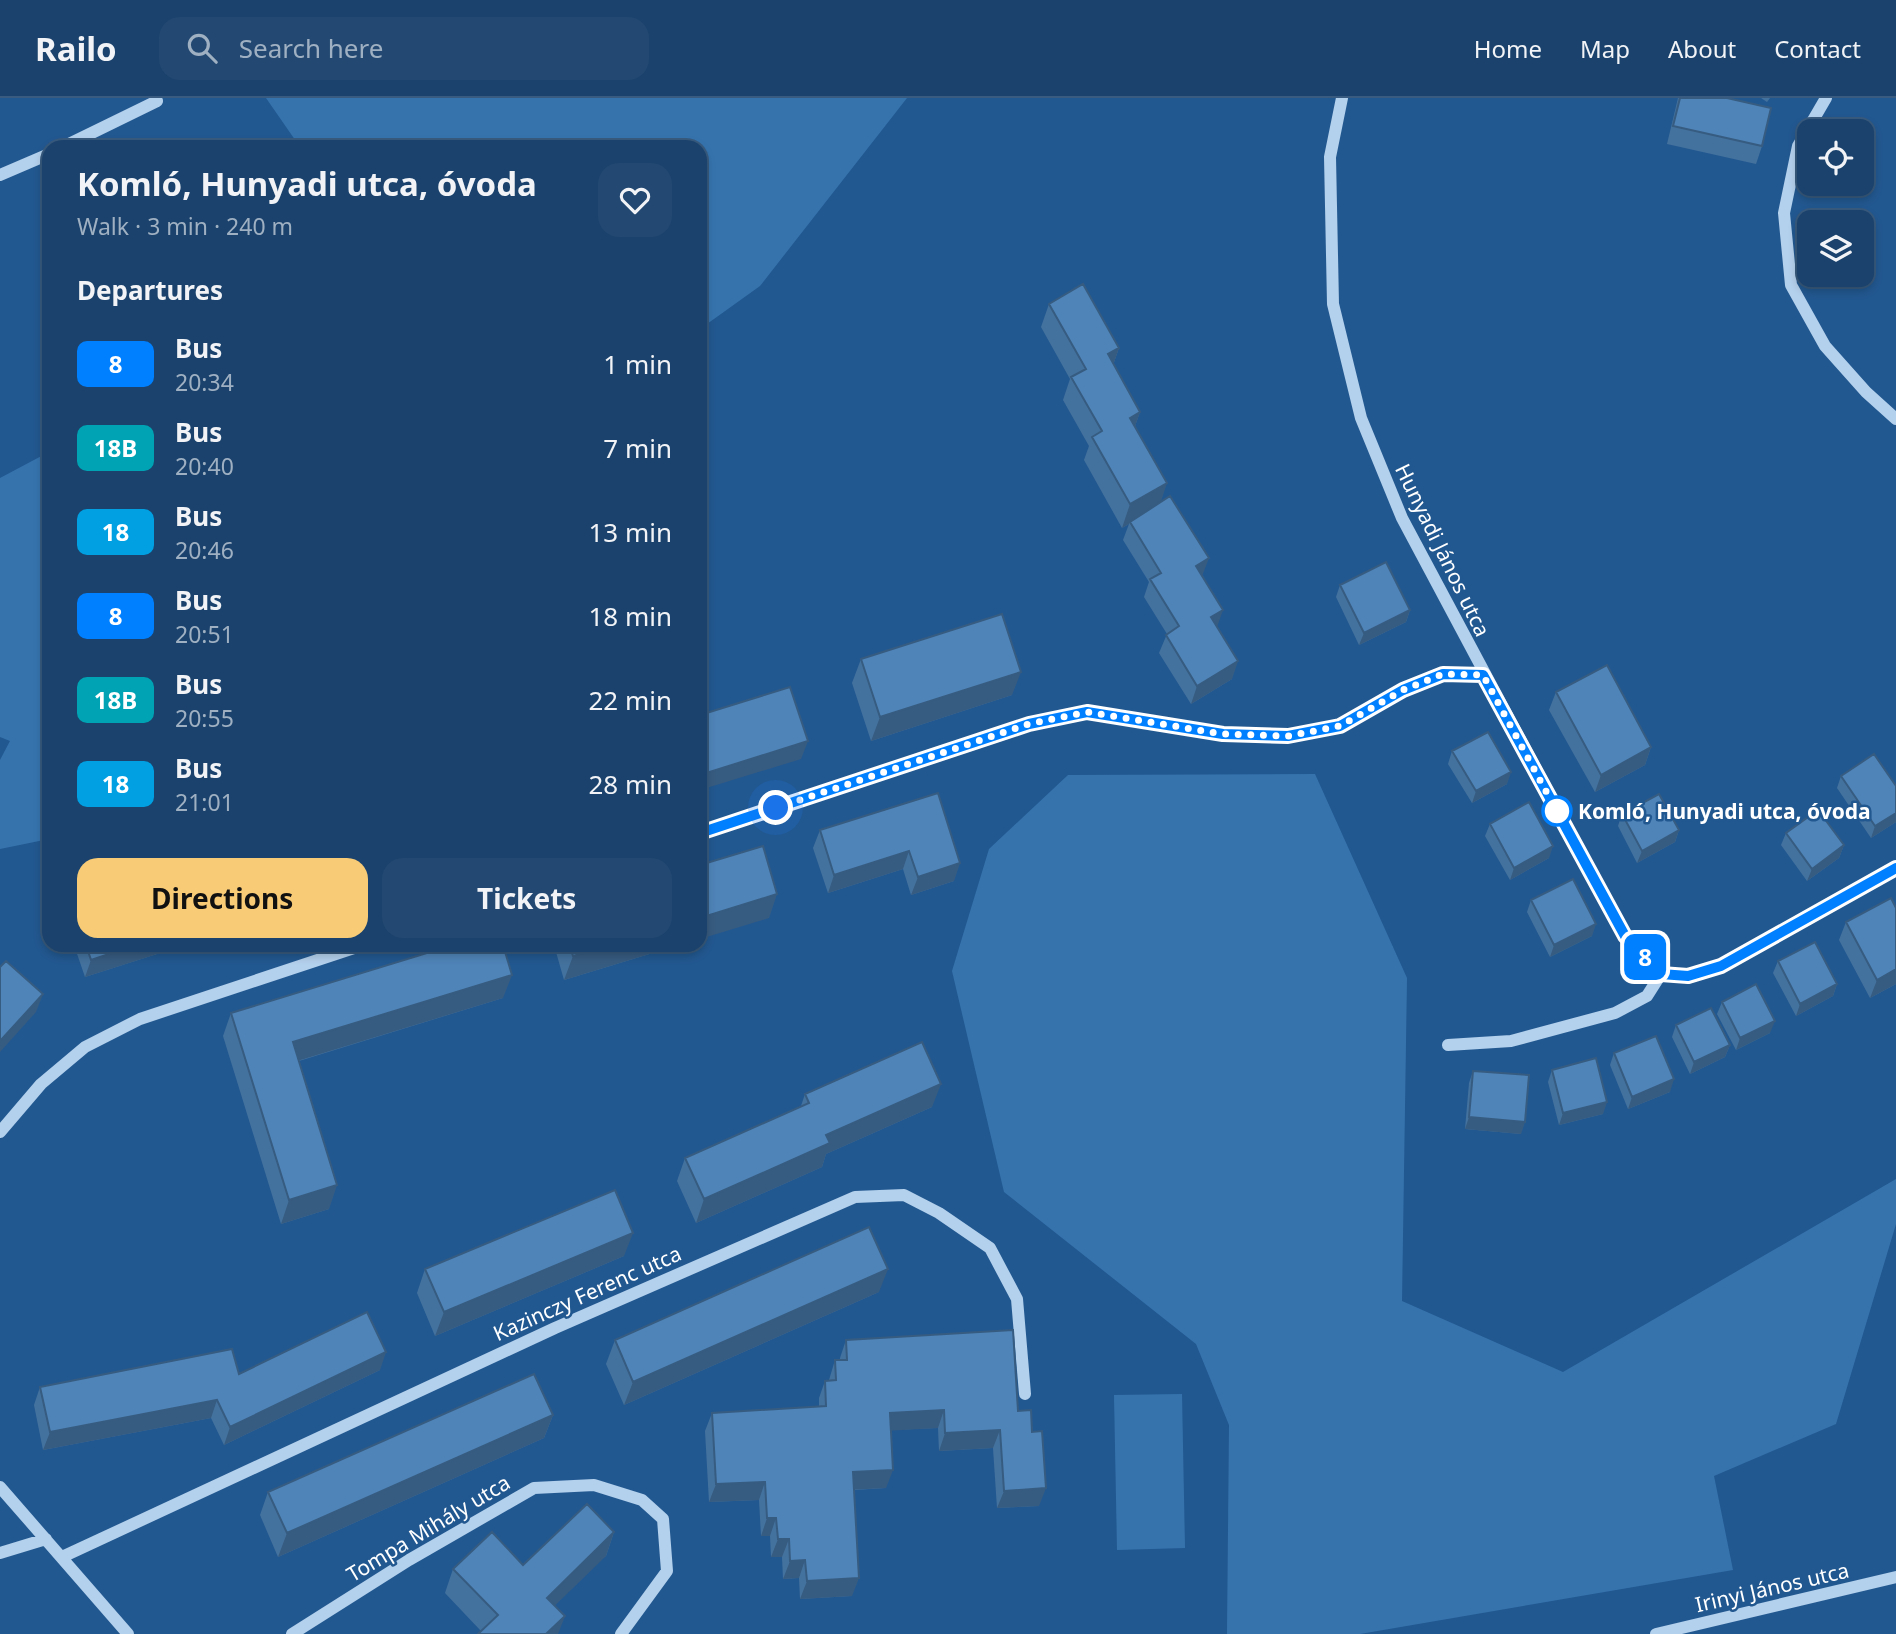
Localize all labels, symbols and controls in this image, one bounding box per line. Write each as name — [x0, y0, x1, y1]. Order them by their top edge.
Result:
search box — [159, 17, 649, 80]
text: Railo — [35, 26, 117, 71]
icon: search — [183, 29, 221, 67]
text: Search here — [239, 30, 383, 66]
text: Home — [1474, 32, 1542, 65]
text: Map — [1580, 32, 1630, 65]
text: About — [1668, 32, 1736, 65]
text: Contact — [1774, 32, 1861, 65]
map controls — [1797, 119, 1874, 287]
button: locate — [1797, 119, 1874, 196]
text: Komló, Hunyadi utca, óvoda — [77, 161, 537, 206]
button: heart — [598, 163, 672, 237]
text: Walk · 3 min · 240 m — [77, 210, 293, 242]
button: layers — [1797, 210, 1874, 287]
text: Departures — [77, 272, 223, 308]
text: Bus — [175, 330, 222, 366]
text: 1 min — [603, 346, 672, 382]
text: 8 — [109, 347, 122, 380]
text: 20:34 — [175, 366, 234, 398]
text: Bus — [175, 414, 222, 450]
text: 7 min — [603, 430, 672, 466]
text: 18B — [94, 431, 137, 464]
text: 20:40 — [175, 450, 234, 482]
street label: Hunyadi János utca — [1389, 459, 1497, 641]
text: Bus — [175, 498, 222, 534]
text: 13 min — [588, 514, 672, 550]
text: 18 — [102, 515, 129, 548]
text: 20:46 — [175, 534, 234, 566]
text: Bus — [175, 582, 222, 618]
text: 18 min — [588, 598, 672, 634]
text: 8 — [109, 599, 122, 632]
text: 20:51 — [175, 618, 234, 650]
text: Bus — [175, 666, 222, 702]
text: 22 min — [588, 682, 672, 718]
text: 18B — [94, 683, 137, 716]
text: 20:55 — [175, 702, 234, 734]
text: Bus — [175, 750, 222, 786]
text: 28 min — [588, 766, 672, 802]
text: 18 — [102, 767, 129, 800]
text: 21:01 — [175, 786, 234, 818]
your location — [758, 790, 793, 825]
marker: Komló, Hunyadi utca, óvoda — [1542, 796, 1572, 826]
place label: Komló, Hunyadi utca, óvoda — [1578, 797, 1871, 825]
button: Directions — [77, 858, 368, 938]
button: Tickets — [382, 858, 672, 938]
line badge: 8 — [1622, 934, 1668, 980]
text: 8 — [1638, 940, 1652, 973]
street label: Kazinczy Ferenc utca — [489, 1239, 685, 1347]
street label: Tompa Mihály utca — [341, 1468, 515, 1588]
street label: Irinyi János utca — [1692, 1556, 1852, 1618]

